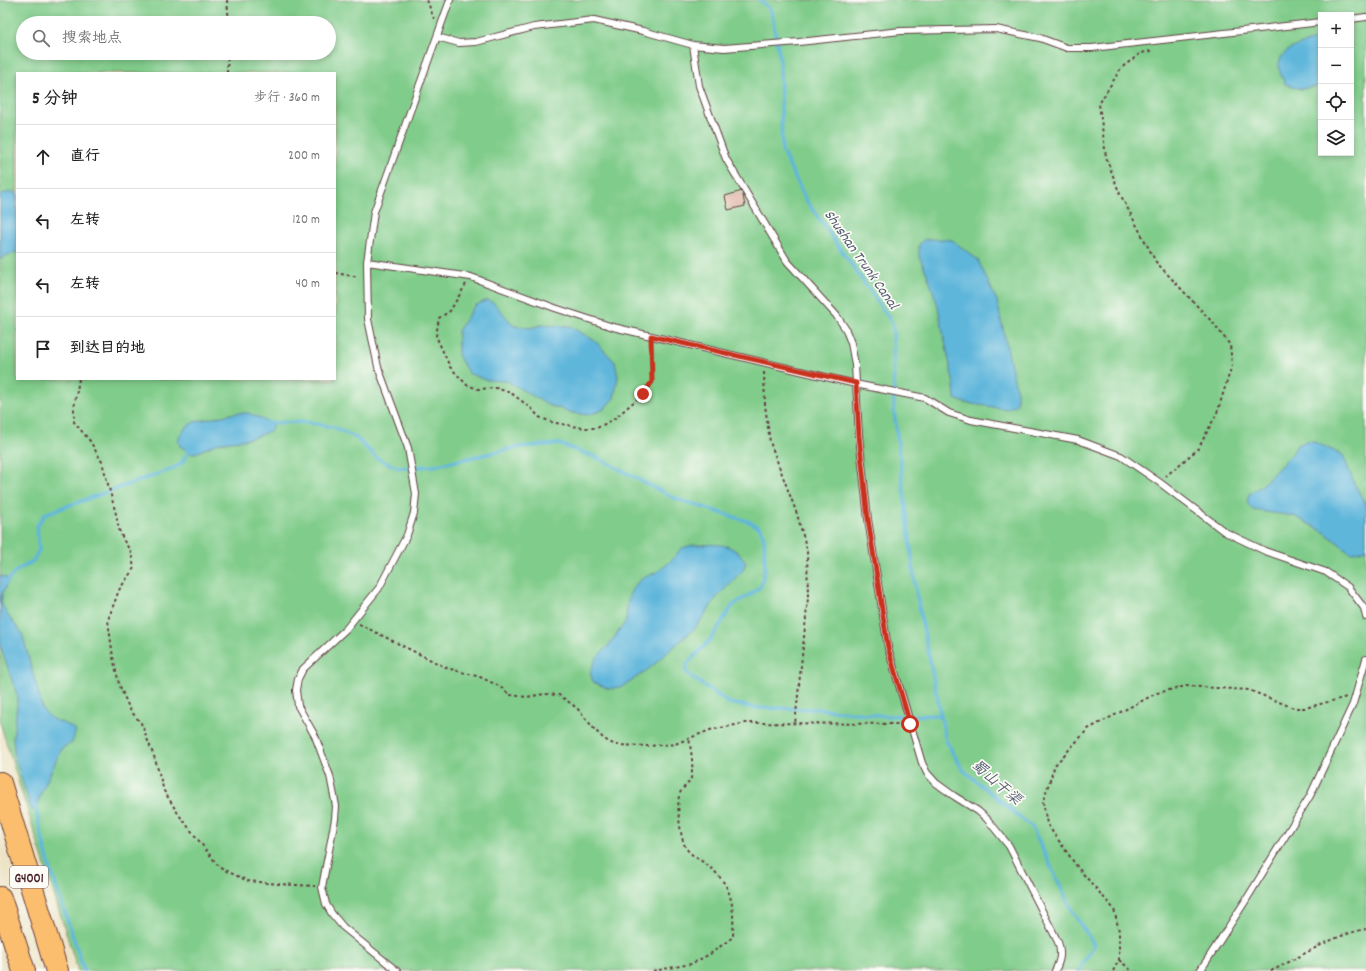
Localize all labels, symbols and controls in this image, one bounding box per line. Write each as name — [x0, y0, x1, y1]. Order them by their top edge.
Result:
map controls — [1318, 12, 1354, 156]
button: + — [1318, 12, 1354, 48]
search box — [16, 16, 336, 60]
icon: search — [30, 27, 52, 49]
text: 搜索地点 — [62, 28, 122, 50]
button: − — [1318, 48, 1354, 84]
button: locate — [1318, 84, 1354, 120]
text: 5 分钟 — [32, 88, 78, 112]
text: 步行 · 360 m — [254, 89, 320, 108]
button: layers — [1318, 120, 1354, 156]
icon: ahead — [32, 146, 54, 168]
text: 直行 — [70, 146, 100, 168]
text: 200 m — [288, 147, 320, 166]
water label: Shushan Trunk Canal — [818, 206, 904, 316]
icon: left — [32, 210, 54, 232]
text: 左转 — [70, 210, 100, 232]
text: 120 m — [292, 211, 320, 230]
icon: left — [32, 274, 54, 296]
text: 左转 — [70, 274, 100, 296]
text: 40 m — [296, 275, 320, 294]
icon: arrive — [32, 338, 54, 360]
text: 到达目的地 — [70, 338, 145, 360]
route end — [634, 385, 652, 403]
route start — [901, 715, 919, 733]
water label: 蜀山干渠 — [966, 756, 1027, 813]
road number: G4001 — [10, 866, 48, 888]

